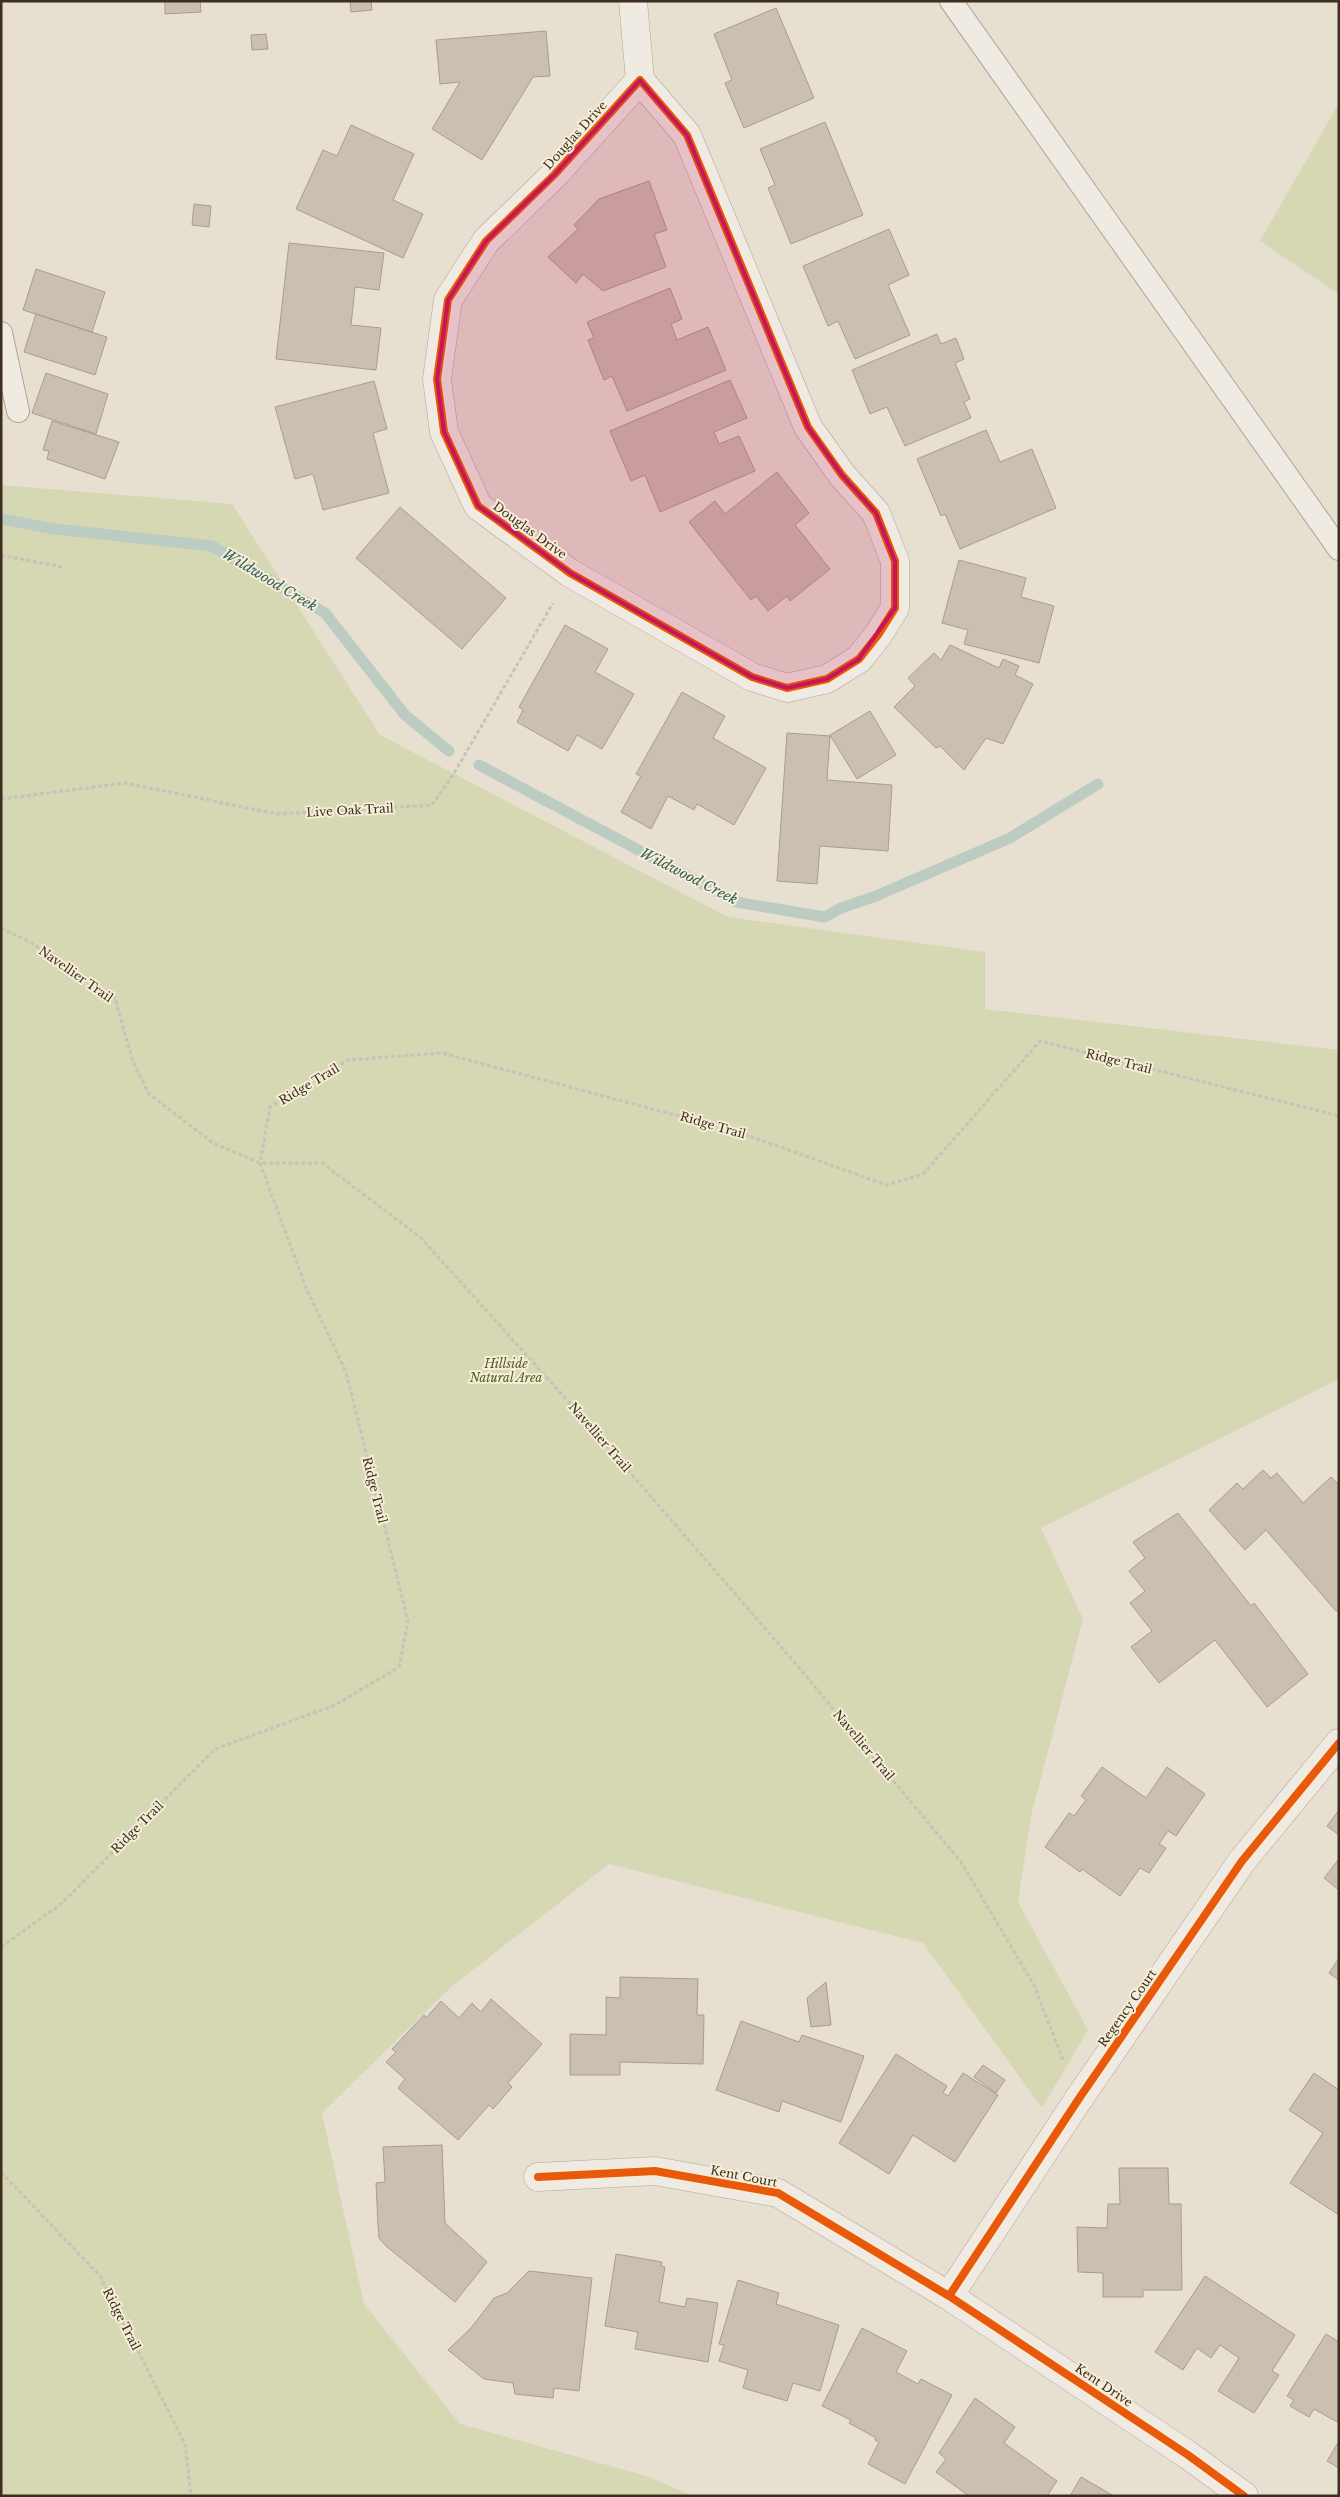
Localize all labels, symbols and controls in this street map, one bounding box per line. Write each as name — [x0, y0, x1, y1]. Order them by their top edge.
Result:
street label: Douglas Drive — [540, 97, 610, 173]
street label: Douglas Drive — [490, 498, 570, 562]
water label: Wildwood Creek — [220, 545, 320, 615]
street label: Live Oak Trail — [306, 800, 394, 820]
water label: Wildwood Creek — [637, 844, 741, 908]
street label: Navellier Trail — [36, 943, 116, 1005]
street label: Ridge Trail — [1084, 1046, 1154, 1077]
street label: Ridge Trail — [276, 1060, 342, 1108]
street label: Ridge Trail — [678, 1108, 748, 1142]
park label: Hillside Natural Area — [469, 1356, 542, 1385]
street label: Navellier Trail — [566, 1399, 634, 1475]
street label: Ridge Trail — [360, 1455, 391, 1525]
street label: Navellier Trail — [830, 1707, 898, 1783]
street label: Ridge Trail — [108, 1798, 166, 1856]
street label: Regency Court — [1095, 1966, 1160, 2050]
street label: Kent Court — [709, 2162, 779, 2190]
street label: Ridge Trail — [100, 2285, 144, 2353]
street label: Kent Drive — [1072, 2360, 1136, 2410]

